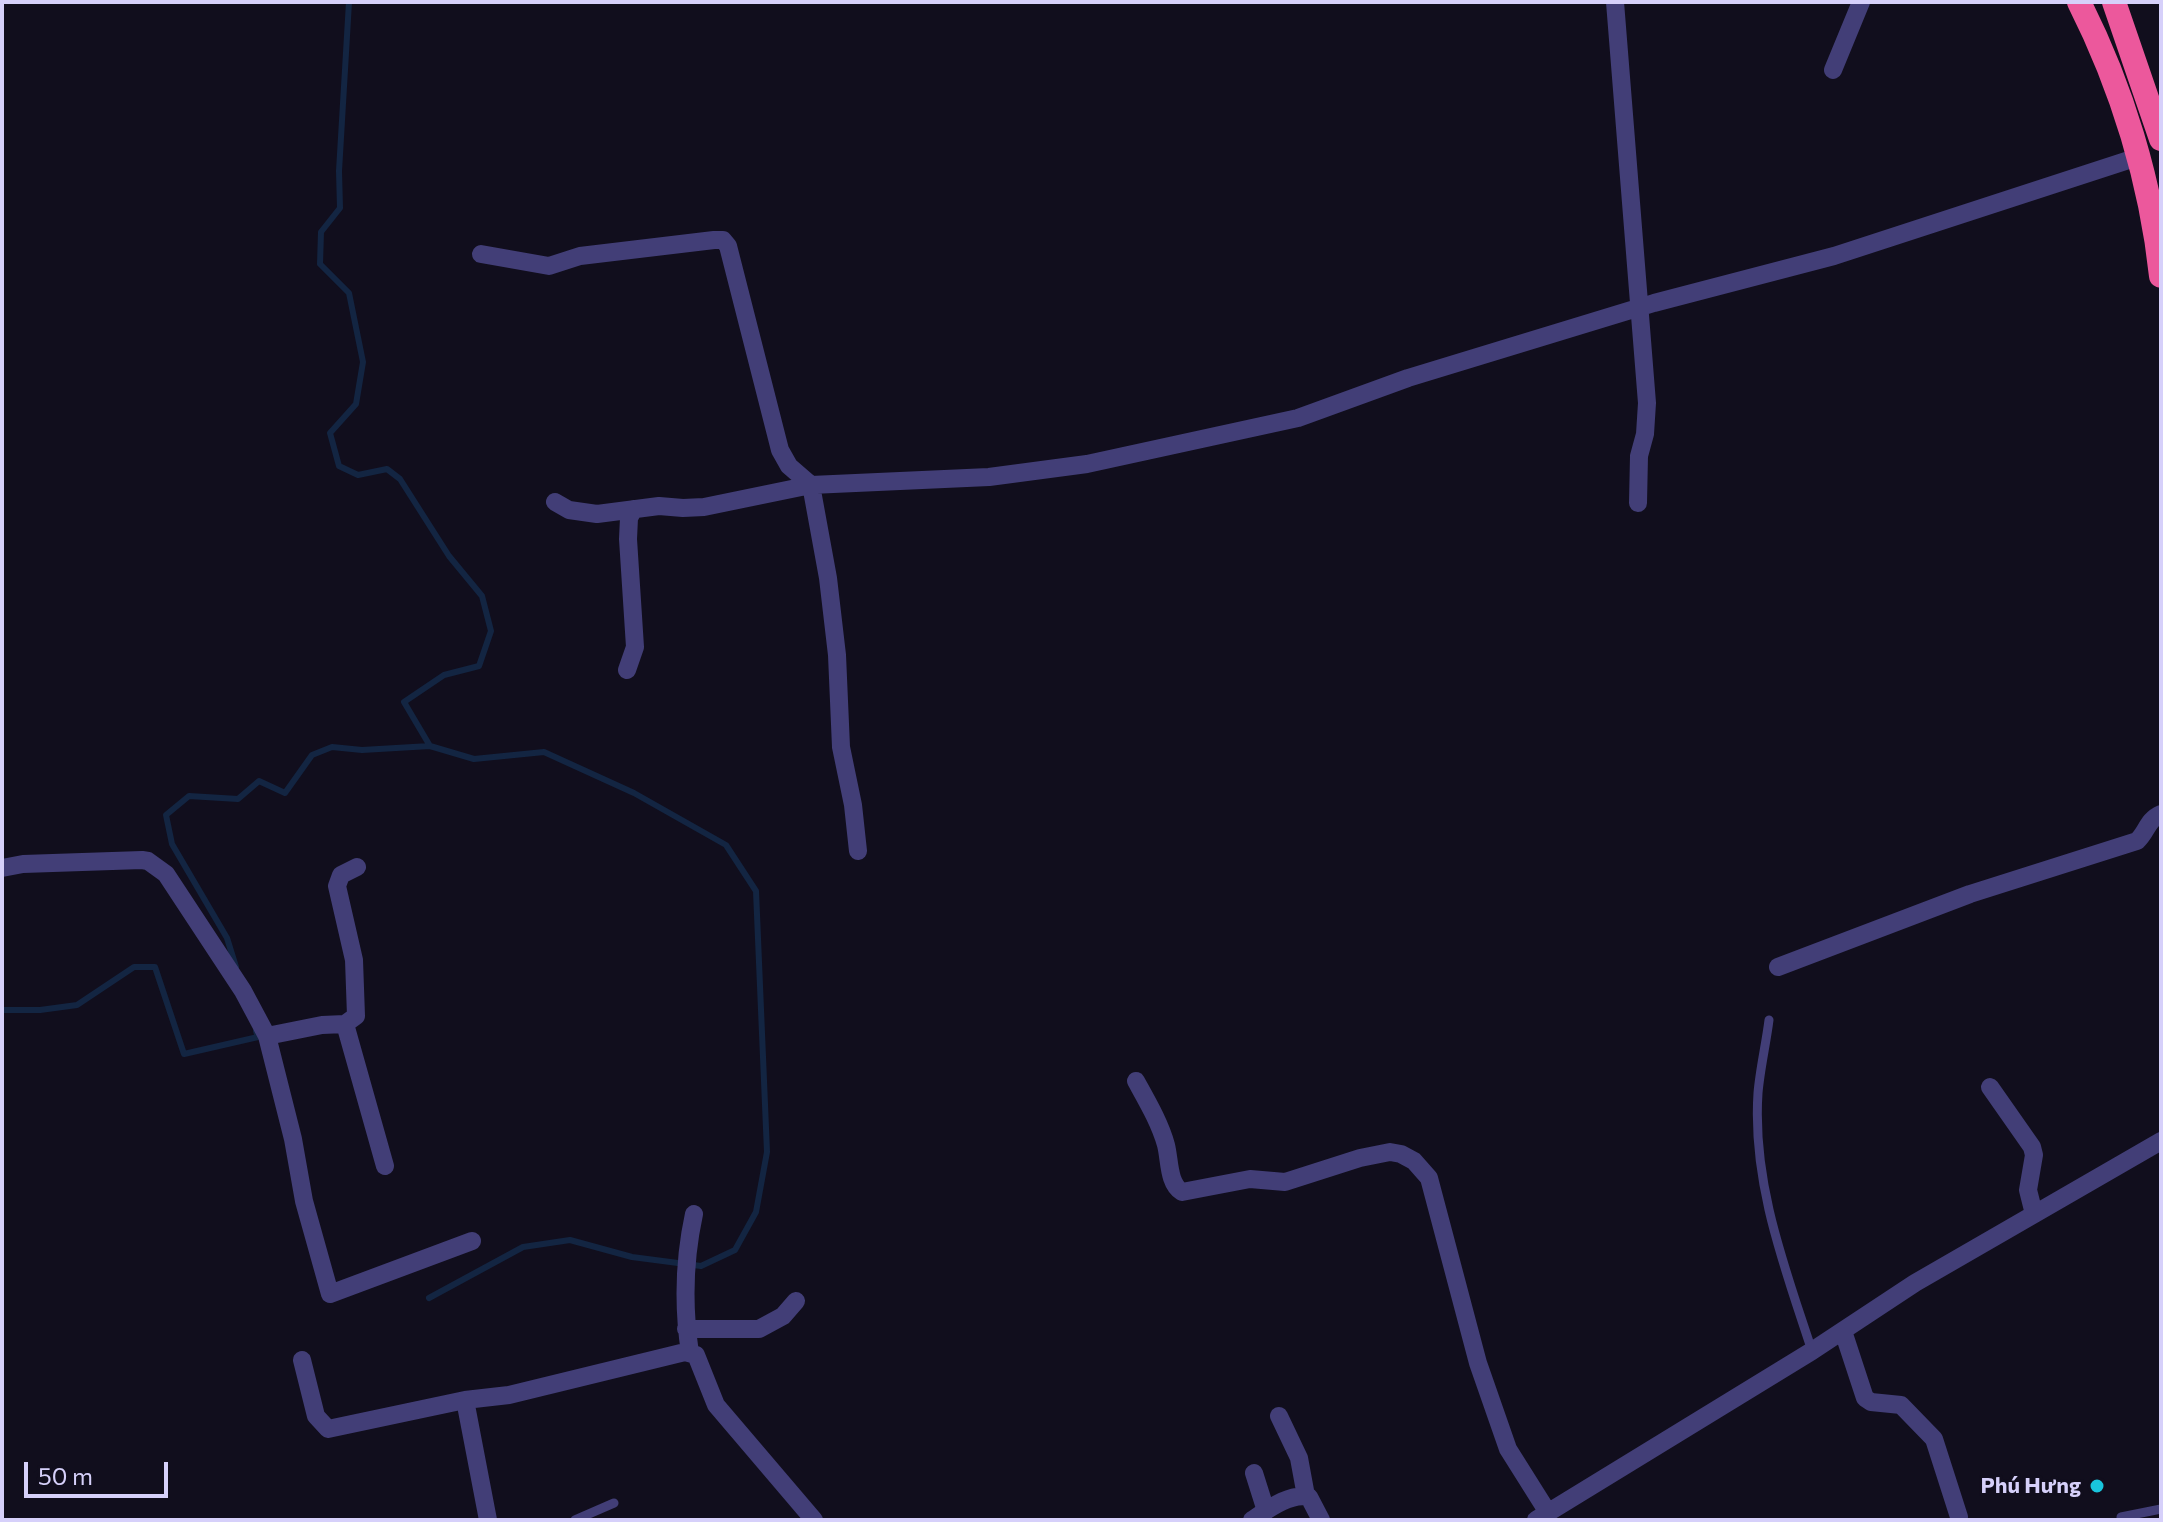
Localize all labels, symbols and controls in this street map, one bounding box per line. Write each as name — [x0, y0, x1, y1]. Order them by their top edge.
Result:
scale bar — [28, 1446, 172, 1496]
text: 50 m — [38, 1461, 93, 1490]
place label: Phú Hưng — [1981, 1473, 2081, 1499]
marker: Phú Hưng — [2088, 1477, 2106, 1495]

